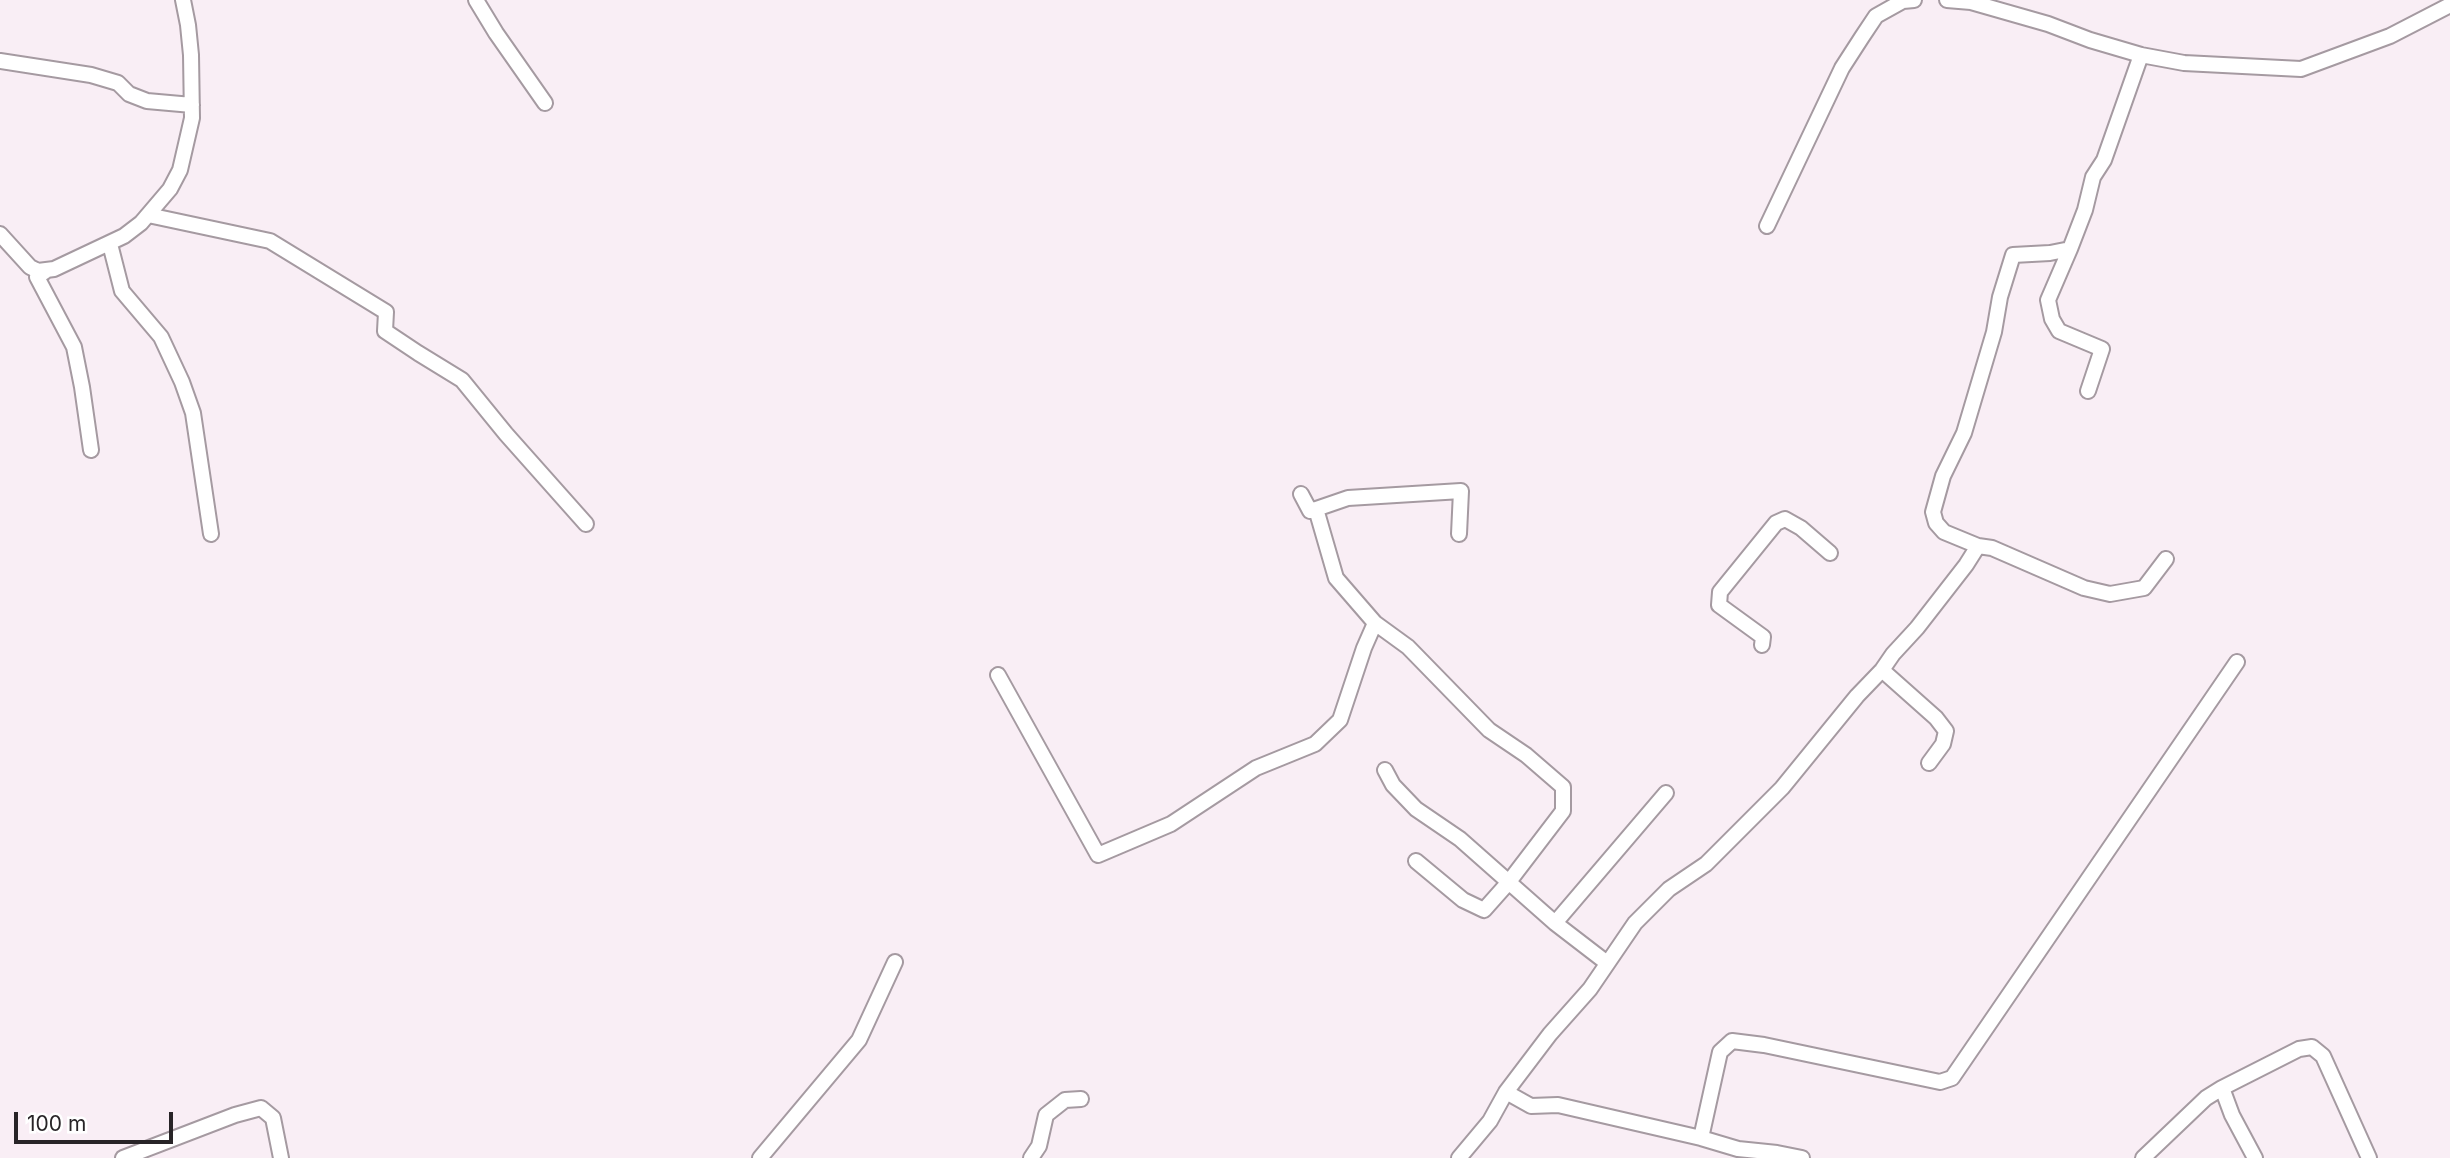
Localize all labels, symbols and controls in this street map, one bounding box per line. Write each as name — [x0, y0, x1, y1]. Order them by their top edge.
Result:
scale bar — [18, 1098, 177, 1142]
text: 100 m — [27, 1111, 86, 1136]

